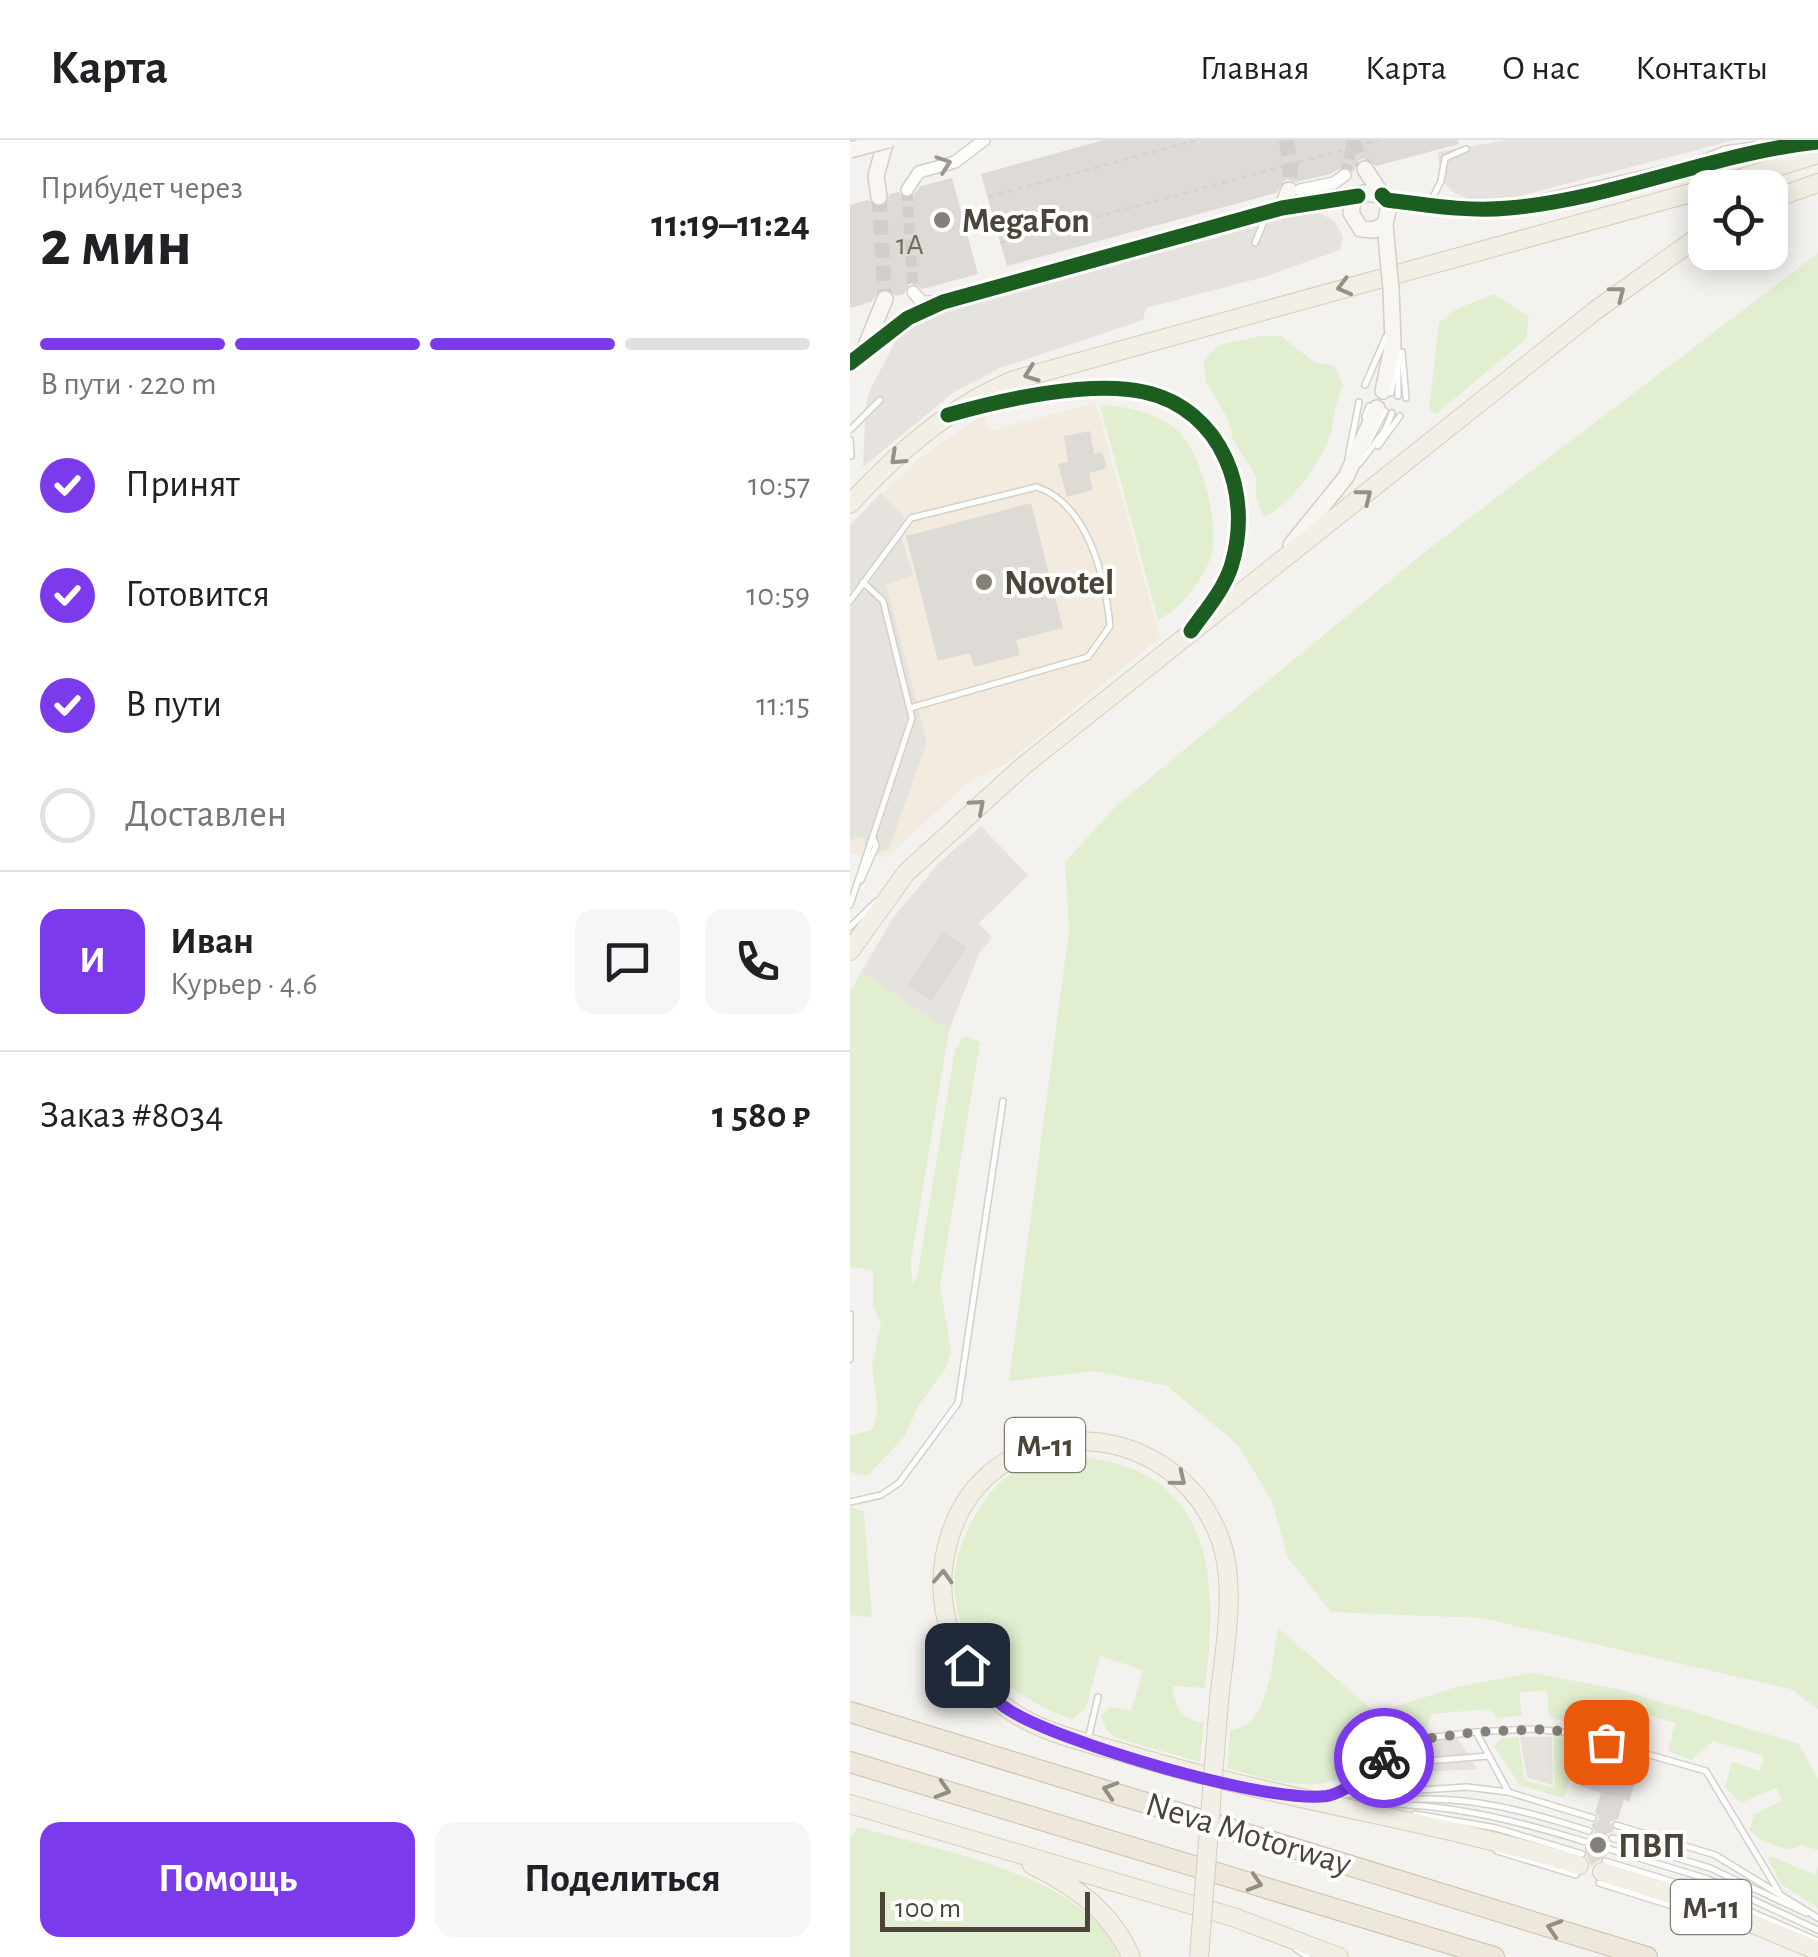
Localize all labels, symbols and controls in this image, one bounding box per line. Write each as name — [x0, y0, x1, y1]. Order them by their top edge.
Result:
text: Карта — [50, 45, 168, 93]
text: Главная — [1200, 51, 1310, 86]
text: Карта — [1365, 51, 1447, 86]
text: О нас — [1502, 51, 1580, 86]
text: Контакты — [1635, 51, 1768, 86]
one-way arrow — [934, 156, 951, 176]
map controls — [1688, 170, 1788, 270]
button: locate — [1688, 170, 1788, 270]
text: Прибудет через — [40, 172, 243, 204]
place label: MegaFon — [962, 204, 1090, 239]
text: 11:19–11:24 — [651, 206, 810, 244]
marker: MegaFon — [931, 209, 953, 231]
text: 2 мин — [40, 212, 192, 277]
house number: 1А — [896, 230, 924, 260]
one-way arrow — [1336, 275, 1353, 296]
one-way arrow — [1607, 287, 1625, 304]
one-way arrow — [1023, 362, 1040, 383]
text: В пути · 220 m — [40, 368, 217, 400]
one-way arrow — [890, 446, 909, 464]
icon: check — [40, 458, 95, 513]
text: Принят — [125, 466, 240, 504]
text: 10:57 — [748, 469, 810, 501]
one-way arrow — [1354, 490, 1372, 508]
place label: Novotel — [1004, 566, 1114, 601]
icon: check — [40, 568, 95, 623]
marker: Novotel — [973, 571, 995, 593]
text: Готовится — [125, 576, 270, 614]
text: 10:59 — [746, 579, 810, 611]
icon: check — [40, 678, 95, 733]
text: В пути — [125, 686, 222, 724]
text: 11:15 — [756, 689, 810, 721]
text: Доставлен — [125, 796, 287, 834]
one-way arrow — [966, 800, 984, 818]
button: chat — [575, 909, 680, 1014]
button: phone — [705, 909, 810, 1014]
text: Иван — [170, 923, 254, 961]
text: И — [79, 942, 106, 980]
text: Курьер · 4.6 — [170, 968, 318, 1000]
text: Заказ #8034 — [40, 1097, 224, 1135]
text: 1 580 ₽ — [712, 1097, 810, 1135]
road number: М-11 — [1005, 1418, 1085, 1472]
one-way arrow — [1168, 1468, 1186, 1485]
one-way arrow — [932, 1568, 953, 1584]
pin — [925, 1623, 1010, 1708]
icon: home — [940, 1638, 995, 1693]
pin — [1564, 1700, 1649, 1785]
courier — [1334, 1708, 1434, 1808]
icon: bag — [1579, 1715, 1634, 1770]
icon: bike — [1357, 1731, 1412, 1786]
one-way arrow — [934, 1778, 951, 1799]
one-way arrow — [1103, 1781, 1120, 1802]
street label: Neva Motorway — [1142, 1787, 1355, 1882]
button: Помощь — [40, 1822, 415, 1937]
button: Поделиться — [435, 1822, 810, 1937]
place label: ПВП — [1618, 1829, 1686, 1864]
marker: ПВП — [1587, 1834, 1609, 1856]
one-way arrow — [1246, 1871, 1263, 1892]
road number: М-11 — [1671, 1880, 1751, 1934]
scale bar — [880, 1887, 1090, 1932]
text: 100 m — [895, 1895, 961, 1923]
one-way arrow — [1547, 1919, 1564, 1939]

